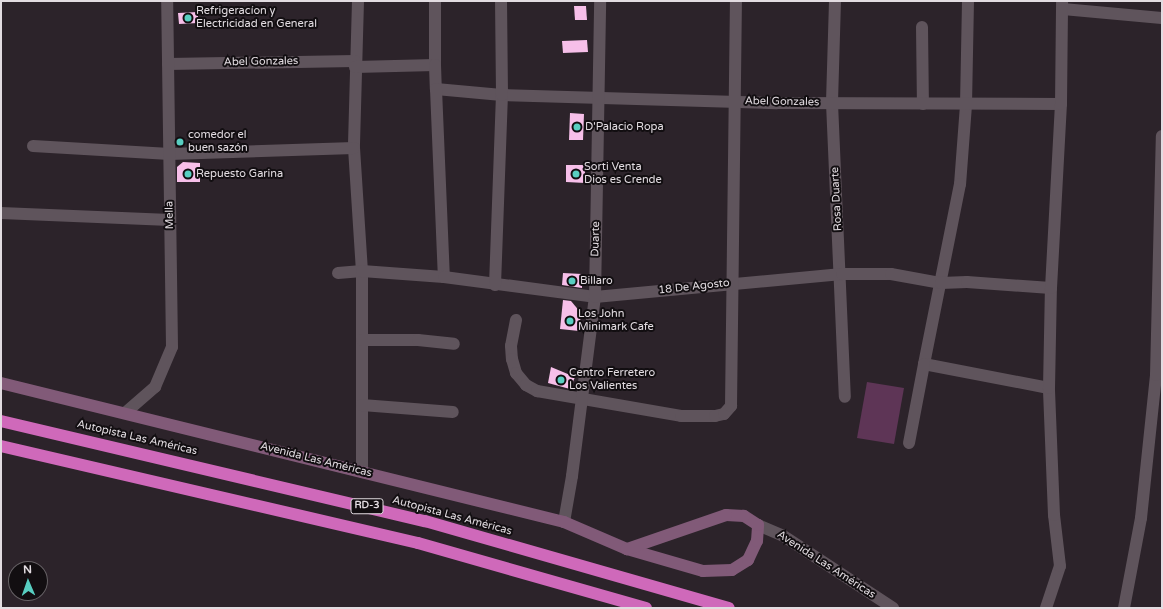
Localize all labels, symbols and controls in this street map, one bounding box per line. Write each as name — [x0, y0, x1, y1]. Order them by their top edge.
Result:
place label: Refrigeracíon y Electricidad en General — [196, 5, 317, 31]
marker: Refrigeracíon y Electricidad en General — [183, 13, 193, 23]
street label: Abel Gonzales — [224, 55, 298, 69]
street label: Abel Gonzales — [745, 95, 819, 109]
place label: D'Palacio Ropa — [585, 120, 664, 134]
marker: D'Palacio Ropa — [572, 122, 582, 132]
place label: comedor el buen sazón — [188, 129, 248, 155]
marker: comedor el buen sazón — [175, 137, 185, 147]
place label: Sorti Venta Dios es Crende — [584, 161, 662, 187]
street label: Rosa Duarte — [829, 166, 845, 232]
place label: Repuesto Garina — [196, 167, 283, 181]
marker: Repuesto Garina — [183, 169, 193, 179]
marker: Sorti Venta Dios es Crende — [571, 169, 581, 179]
street label: Mella — [163, 201, 177, 229]
street label: Duarte — [589, 221, 603, 257]
place label: Billaro — [580, 274, 613, 288]
marker: Billaro — [567, 276, 577, 286]
street label: 18 De Agosto — [658, 277, 730, 297]
place label: Los John Minimark Cafe — [578, 308, 654, 334]
marker: Los John Minimark Cafe — [565, 316, 575, 326]
place label: Centro Ferretero Los Valientes — [569, 367, 655, 393]
marker: Centro Ferretero Los Valientes — [556, 375, 566, 385]
street label: Autopista Las Américas — [76, 418, 198, 458]
street label: Avenida Las Américas — [259, 440, 373, 480]
street label: Autopista Las Américas — [391, 494, 513, 538]
road number: RD-3 — [350, 498, 384, 514]
street label: Avenida Las Américas — [774, 528, 878, 602]
north arrow — [8, 561, 48, 601]
text: N — [23, 563, 32, 576]

